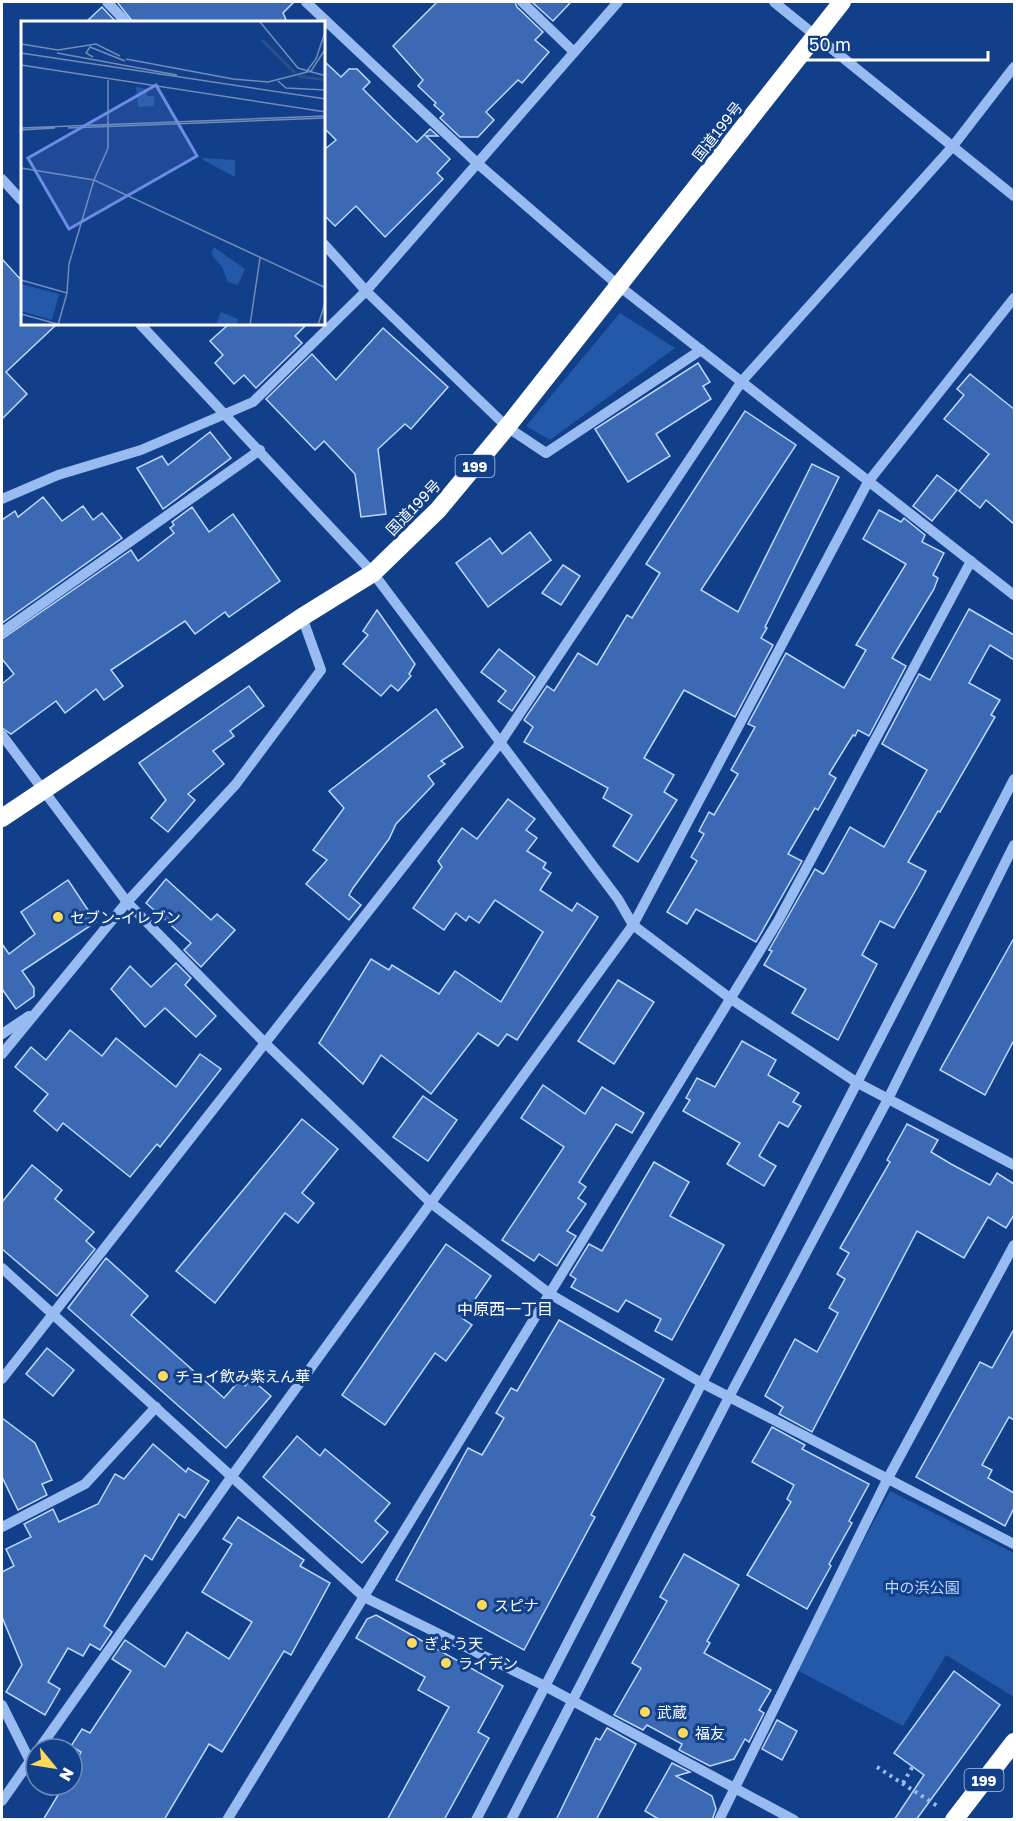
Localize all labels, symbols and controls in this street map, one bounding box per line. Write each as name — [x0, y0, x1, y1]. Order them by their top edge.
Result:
inset map — [21, 21, 326, 326]
scale bar — [800, 24, 988, 62]
text: 50 m — [809, 33, 851, 55]
street label: 国道199号 — [688, 98, 746, 164]
road number: 199 — [456, 455, 494, 477]
street label: 国道199号 — [382, 475, 444, 539]
place label: セブン-イレブン — [70, 908, 181, 926]
marker: セブン-イレブン — [51, 910, 65, 924]
district label: 中原西一丁目 — [457, 1299, 553, 1319]
place label: チョイ飲み紫えん華 — [175, 1367, 310, 1385]
marker: チョイ飲み紫えん華 — [156, 1369, 170, 1383]
park label: 中の浜公園 — [884, 1578, 960, 1596]
place label: スピナ — [494, 1596, 539, 1614]
marker: スピナ — [475, 1598, 489, 1612]
place label: ぎょう天 — [424, 1634, 483, 1652]
marker: ぎょう天 — [405, 1636, 419, 1650]
place label: ライデン — [458, 1654, 518, 1672]
marker: ライデン — [439, 1656, 453, 1670]
place label: 武蔵 — [657, 1703, 687, 1721]
marker: 武蔵 — [638, 1705, 652, 1719]
place label: 福友 — [695, 1724, 725, 1742]
marker: 福友 — [676, 1726, 690, 1740]
north arrow — [24, 1737, 84, 1797]
text: N — [55, 1764, 79, 1785]
road number: 199 — [964, 1769, 1004, 1791]

